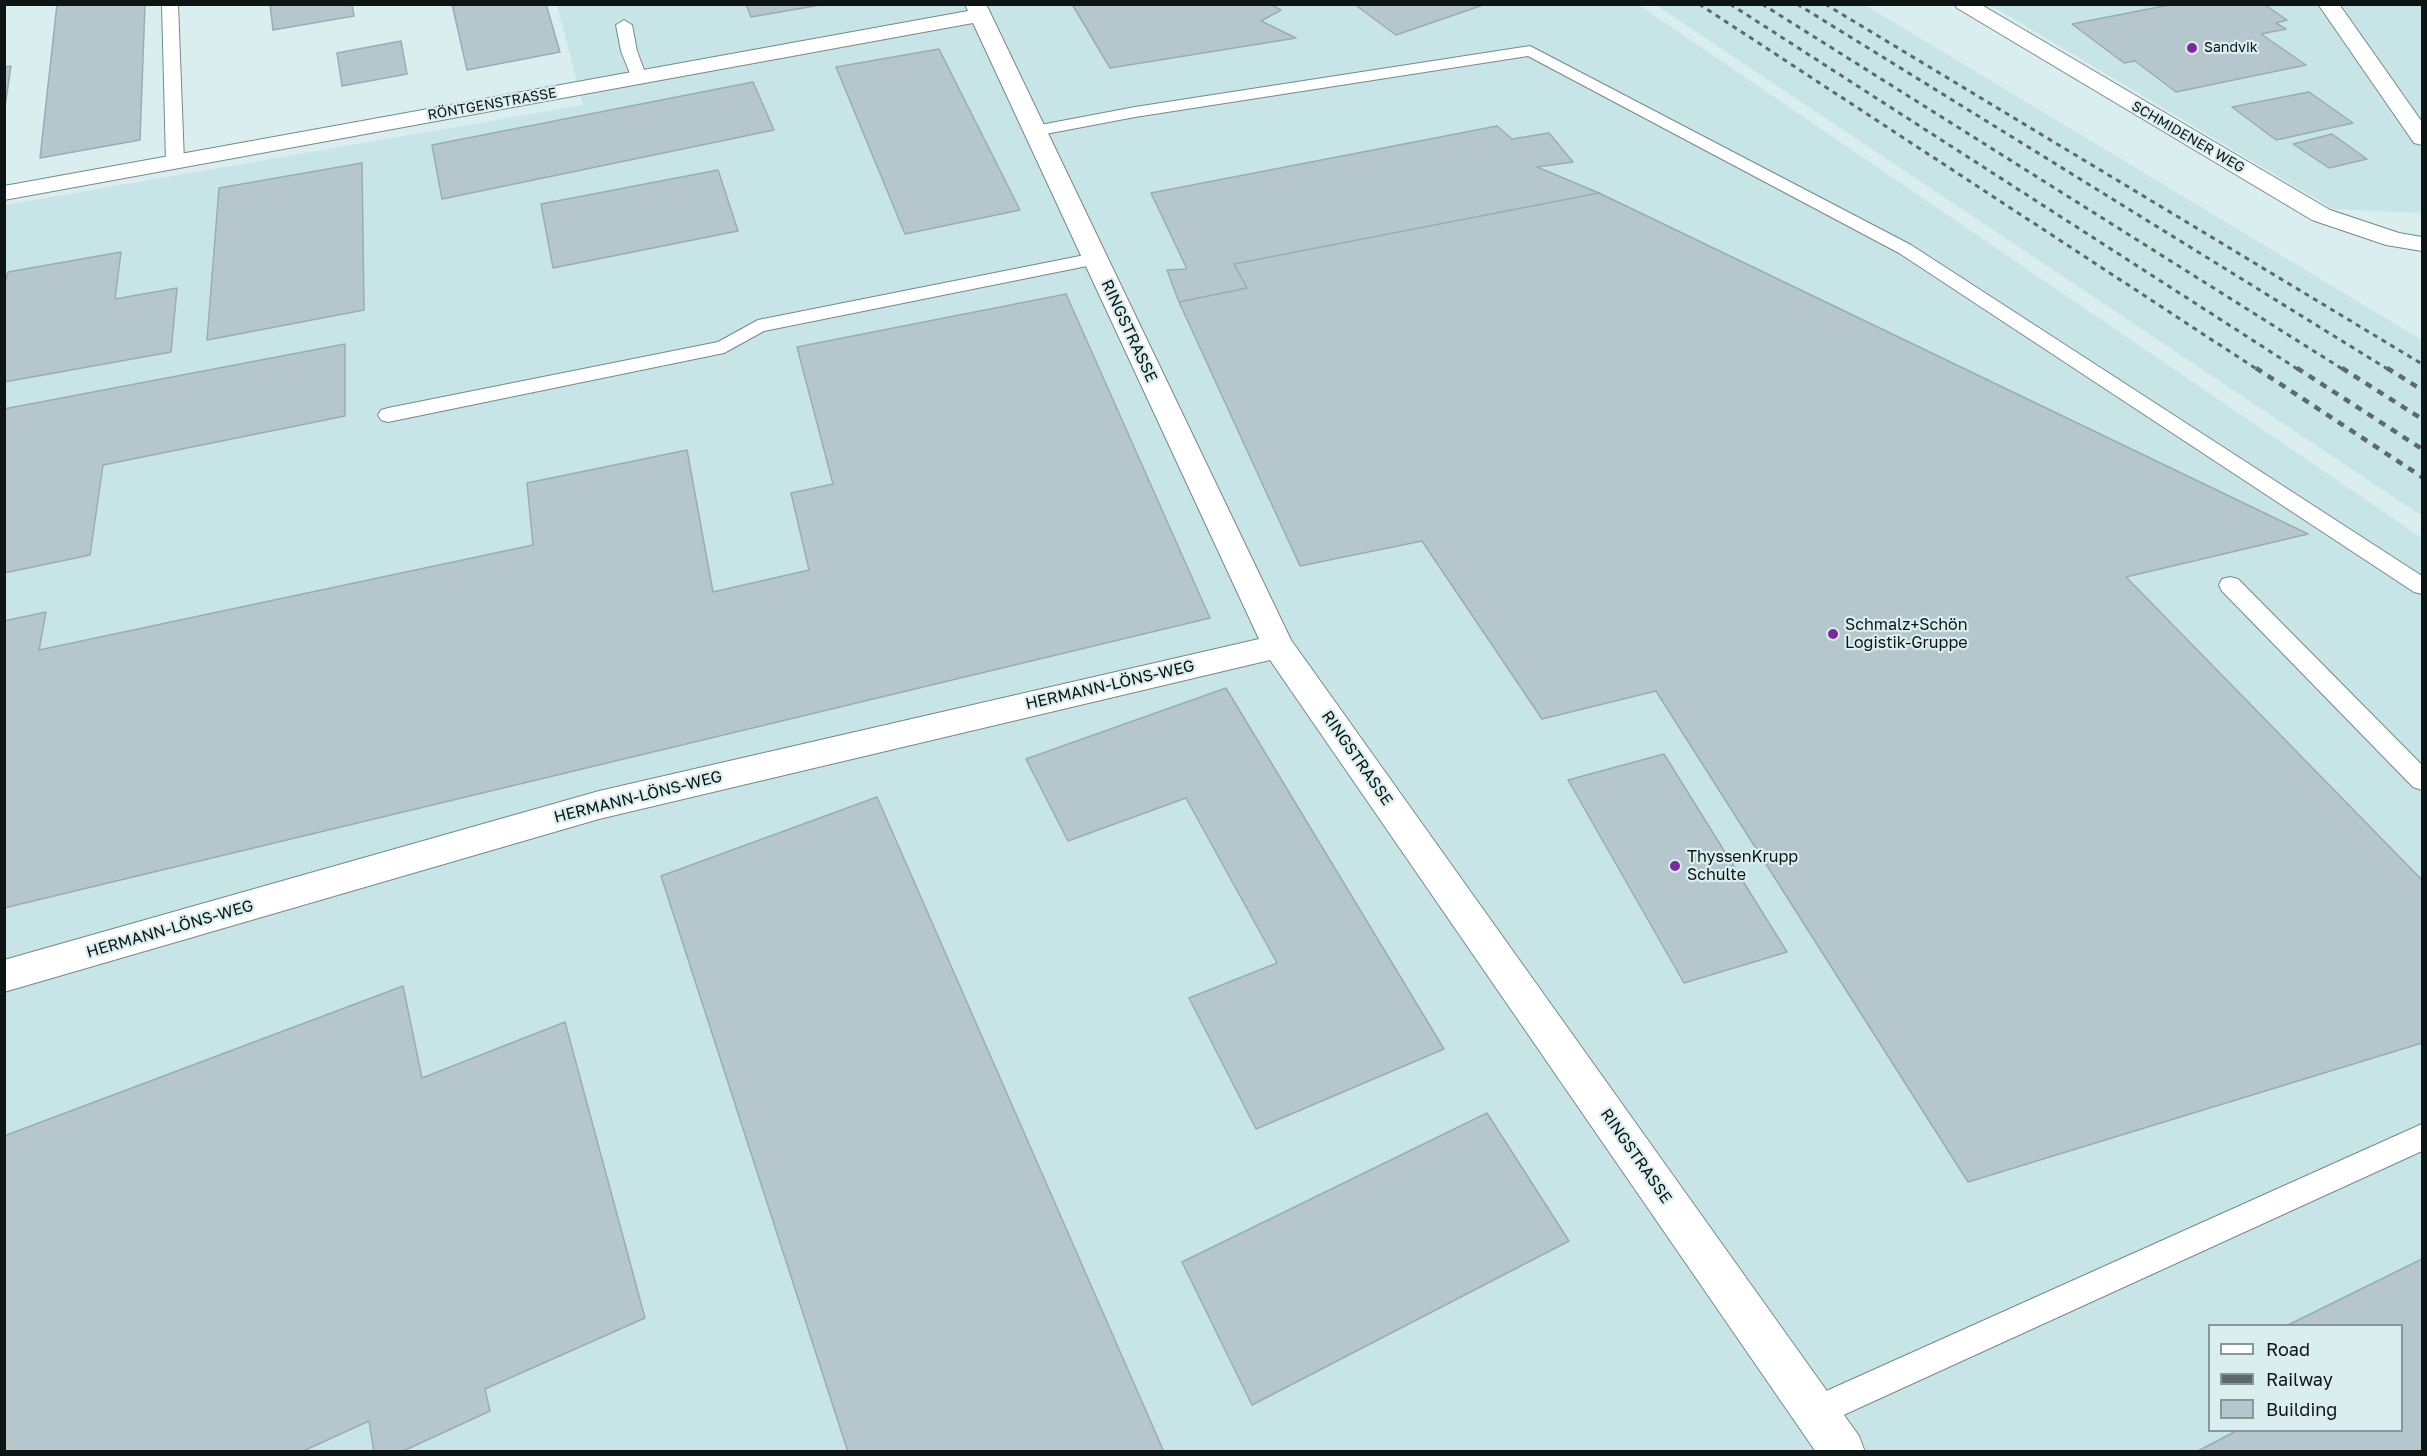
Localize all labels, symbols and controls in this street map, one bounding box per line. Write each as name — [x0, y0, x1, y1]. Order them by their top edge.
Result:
place label: Sandvik — [2204, 40, 2258, 56]
marker: Sandvik — [2185, 41, 2199, 55]
street label: RÖNTGENSTRASSE — [426, 84, 558, 124]
street label: SCHMIDENER WEG — [2128, 98, 2248, 176]
street label: RINGSTRASSE — [1097, 277, 1161, 385]
place label: Schmalz+Schön Logistik-Gruppe — [1845, 615, 1967, 653]
marker: Schmalz+Schön Logistik-Gruppe — [1826, 627, 1840, 641]
street label: HERMANN-LÖNS-WEG — [1024, 656, 1196, 714]
street label: RINGSTRASSE — [1317, 707, 1397, 809]
street label: HERMANN-LÖNS-WEG — [552, 767, 724, 827]
place label: ThyssenKrupp Schulte — [1687, 847, 1798, 885]
marker: ThyssenKrupp Schulte — [1668, 859, 1682, 873]
street label: HERMANN-LÖNS-WEG — [84, 896, 256, 962]
street label: RINGSTRASSE — [1596, 1105, 1676, 1207]
legend — [2208, 1324, 2403, 1432]
text: Road — [2266, 1338, 2310, 1360]
text: Railway — [2266, 1368, 2333, 1390]
text: Building — [2266, 1398, 2337, 1420]

